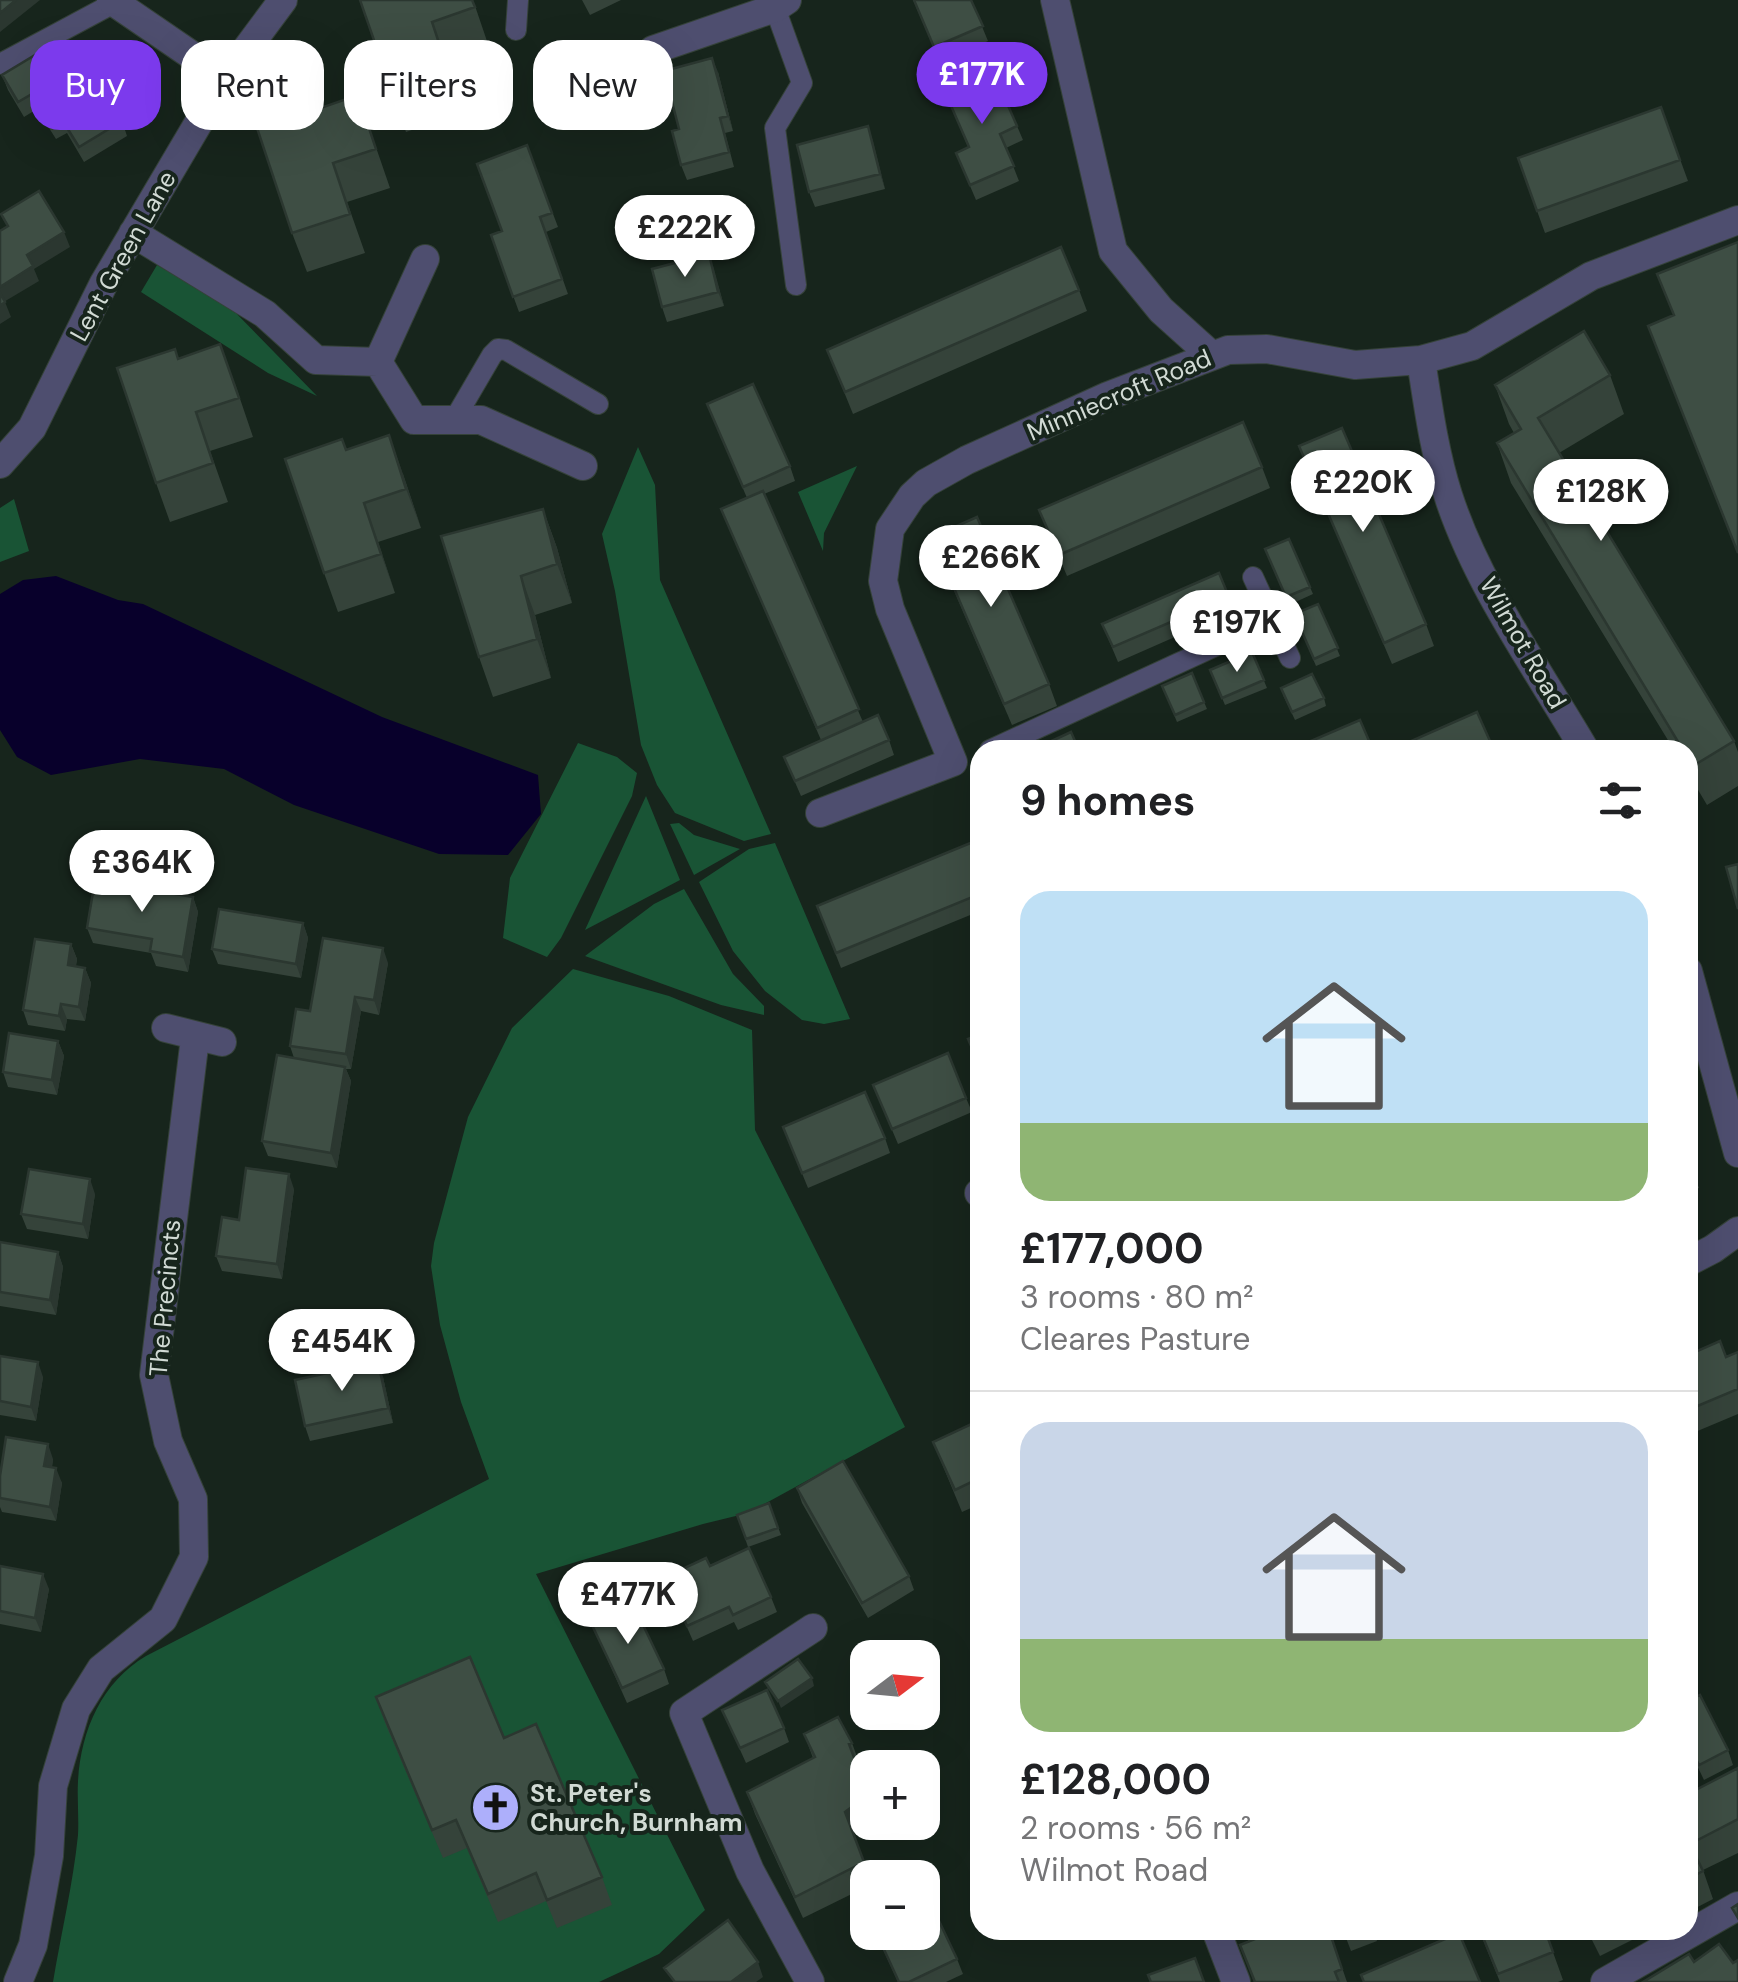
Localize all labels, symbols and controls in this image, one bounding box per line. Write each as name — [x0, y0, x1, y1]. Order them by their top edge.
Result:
chip: Buy — [30, 40, 161, 130]
chip: Rent — [181, 40, 324, 130]
chip: Filters — [344, 40, 513, 130]
chip: New — [533, 40, 673, 130]
pin: £177K — [912, 42, 1052, 127]
text: £177K — [939, 53, 1025, 95]
street label: Lent Green Lane — [62, 165, 184, 347]
pin: £222K — [615, 195, 755, 280]
text: £222K — [637, 206, 733, 248]
street label: Minniecroft Road — [1022, 341, 1216, 449]
pin: £220K — [1293, 450, 1433, 535]
pin: £128K — [1531, 459, 1671, 544]
text: £220K — [1313, 461, 1413, 503]
text: £128K — [1555, 470, 1647, 512]
pin: £266K — [921, 525, 1061, 610]
text: £266K — [941, 536, 1041, 578]
street label: Wilmot Road — [1472, 571, 1574, 715]
pin: £197K — [1167, 590, 1307, 675]
text: £197K — [1192, 601, 1282, 643]
text: 9 homes — [1020, 773, 1195, 828]
icon: filters — [1593, 773, 1648, 828]
pin: £364K — [72, 830, 212, 915]
text: £364K — [91, 841, 193, 883]
icon: home — [1244, 956, 1424, 1136]
street label: The Precincts — [142, 1218, 188, 1378]
text: £177,000 — [1020, 1221, 1204, 1276]
text: 3 rooms · 80 m² — [1020, 1276, 1253, 1318]
pin: £454K — [272, 1309, 412, 1394]
text: Cleares Pasture — [1020, 1318, 1251, 1360]
text: £454K — [291, 1320, 393, 1362]
icon: home — [1244, 1487, 1424, 1667]
pin: £477K — [558, 1562, 698, 1647]
text: £477K — [580, 1573, 676, 1615]
north arrow — [850, 1640, 940, 1730]
map controls — [850, 1640, 940, 1950]
button: + — [850, 1750, 940, 1840]
text: £128,000 — [1020, 1752, 1211, 1807]
place label: St. Peter's Church, Burnham — [530, 1777, 743, 1839]
church icon: St. Peter's Church, Burnham — [469, 1781, 521, 1833]
text: 2 rooms · 56 m² — [1020, 1807, 1251, 1849]
text: Wilmot Road — [1020, 1849, 1208, 1891]
button: − — [850, 1860, 940, 1950]

